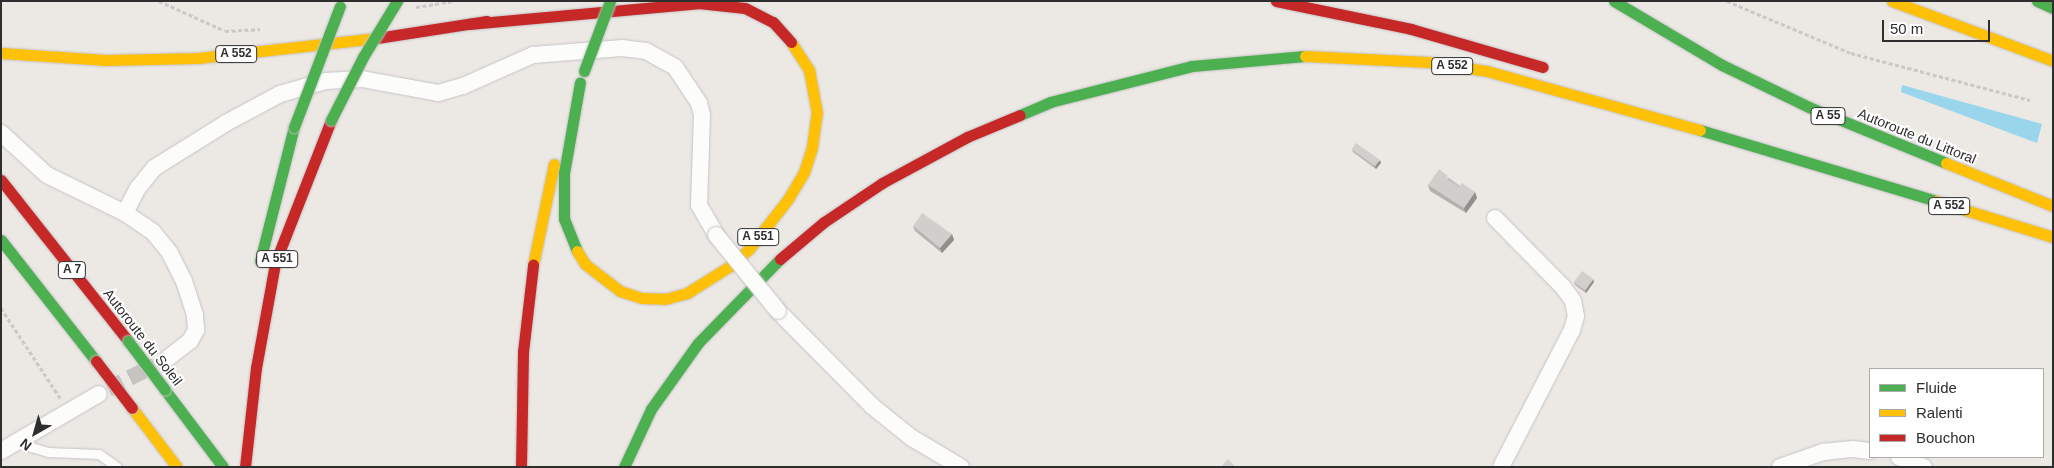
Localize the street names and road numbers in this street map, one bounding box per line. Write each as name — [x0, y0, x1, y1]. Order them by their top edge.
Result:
road number: A 552 — [215, 44, 257, 64]
road number: A 552 — [1431, 56, 1473, 76]
street label: Autoroute du Littoral — [1855, 105, 1979, 167]
road number: A 55 — [1809, 106, 1847, 125]
road number: A 552 — [1928, 197, 1970, 216]
road number: A 551 — [737, 228, 779, 246]
road number: A 551 — [256, 250, 298, 268]
road number: A 7 — [57, 260, 87, 280]
street label: Autoroute du Soleil — [100, 285, 186, 389]

